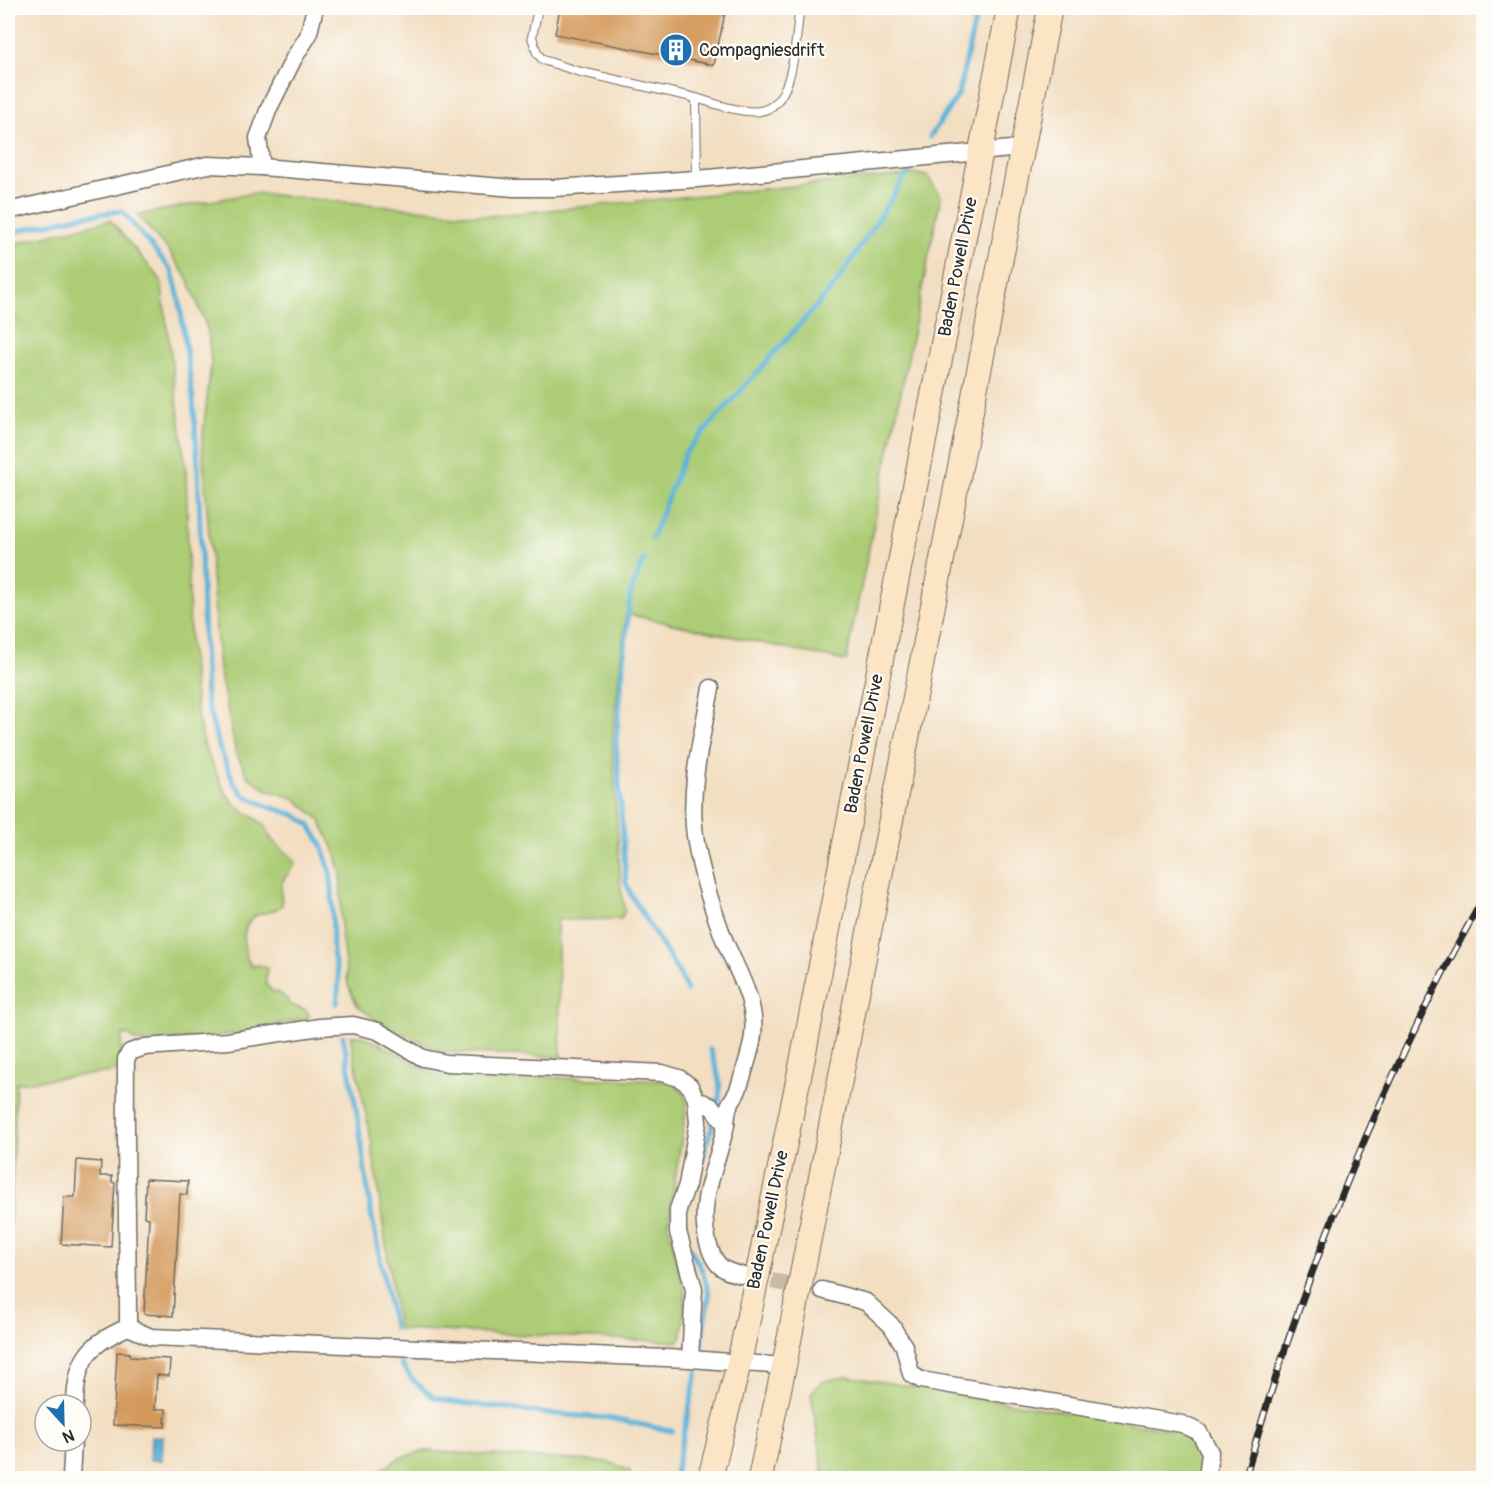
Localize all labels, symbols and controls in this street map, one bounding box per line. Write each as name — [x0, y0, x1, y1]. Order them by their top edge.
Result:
building icon: Compagniesdrift — [658, 32, 694, 68]
place label: Compagniesdrift — [699, 39, 825, 62]
street label: Baden Powell Drive — [933, 195, 983, 339]
street label: Baden Powell Drive — [839, 672, 889, 816]
street label: Baden Powell Drive — [742, 1148, 794, 1292]
north arrow — [33, 1393, 93, 1453]
text: N — [59, 1425, 77, 1447]

